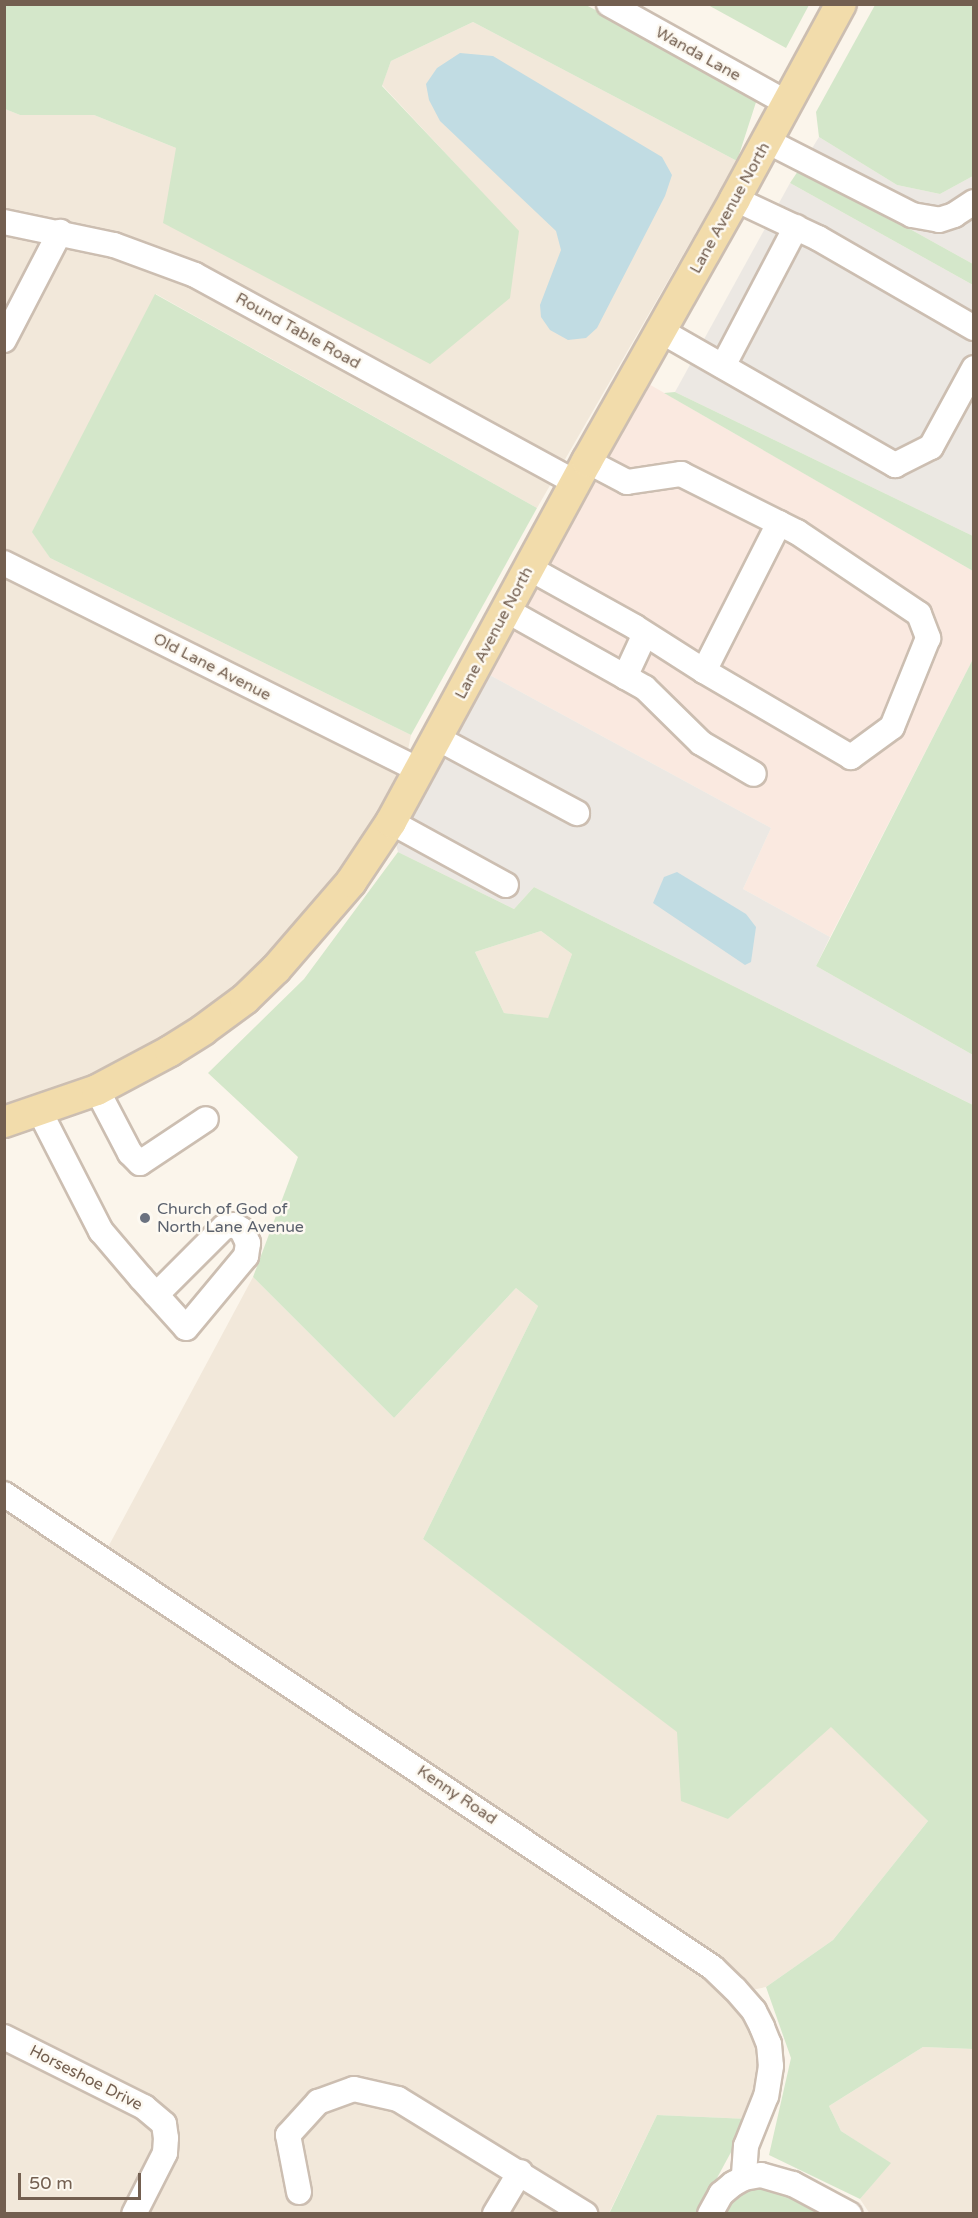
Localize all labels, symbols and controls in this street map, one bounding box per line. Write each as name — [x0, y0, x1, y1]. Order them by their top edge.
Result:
street label: Wanda Lane — [652, 23, 744, 85]
street label: Lane Avenue North — [686, 139, 774, 277]
street label: Round Table Road — [232, 289, 364, 373]
street label: Lane Avenue North — [451, 564, 537, 702]
street label: Old Lane Avenue — [150, 629, 274, 705]
place label: Church of God of North Lane Avenue — [157, 1199, 304, 1237]
marker: Church of God of North Lane Avenue — [138, 1211, 152, 1225]
street label: Kenny Road — [413, 1761, 501, 1829]
street label: Horseshoe Drive — [26, 2041, 146, 2115]
scale bar — [21, 2161, 144, 2199]
text: 50 m — [29, 2172, 73, 2194]

